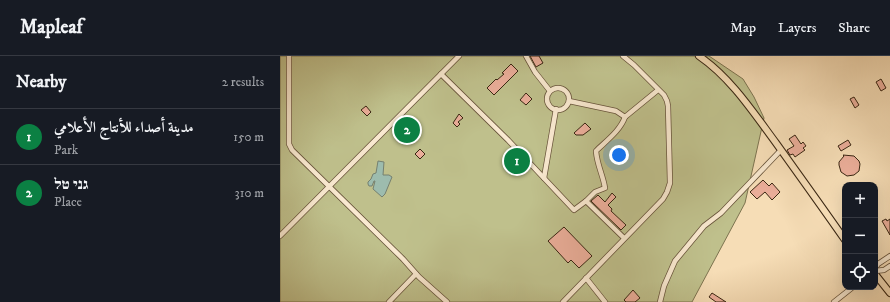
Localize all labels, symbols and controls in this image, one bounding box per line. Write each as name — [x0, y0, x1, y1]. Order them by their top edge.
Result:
text: Mapleaf — [20, 16, 83, 39]
text: Map — [730, 19, 756, 37]
text: Layers — [778, 19, 816, 37]
text: Share — [838, 19, 870, 37]
text: Nearby — [16, 71, 66, 93]
text: 2 results — [222, 74, 264, 90]
pin: 2 — [394, 115, 420, 145]
text: مدينة أصداء للأنتاج الأعلامي — [54, 118, 194, 137]
text: 1 — [27, 129, 31, 145]
text: 150 m — [233, 129, 264, 145]
text: Park — [54, 142, 78, 158]
your location — [609, 145, 629, 165]
pin: 1 — [504, 146, 530, 176]
text: גני טל — [54, 175, 89, 194]
map controls — [842, 182, 878, 290]
button: + — [842, 182, 878, 218]
text: 2 — [26, 185, 32, 201]
text: 310 m — [235, 185, 264, 201]
text: Place — [54, 194, 82, 210]
button: − — [842, 218, 878, 254]
button: locate — [842, 254, 878, 290]

